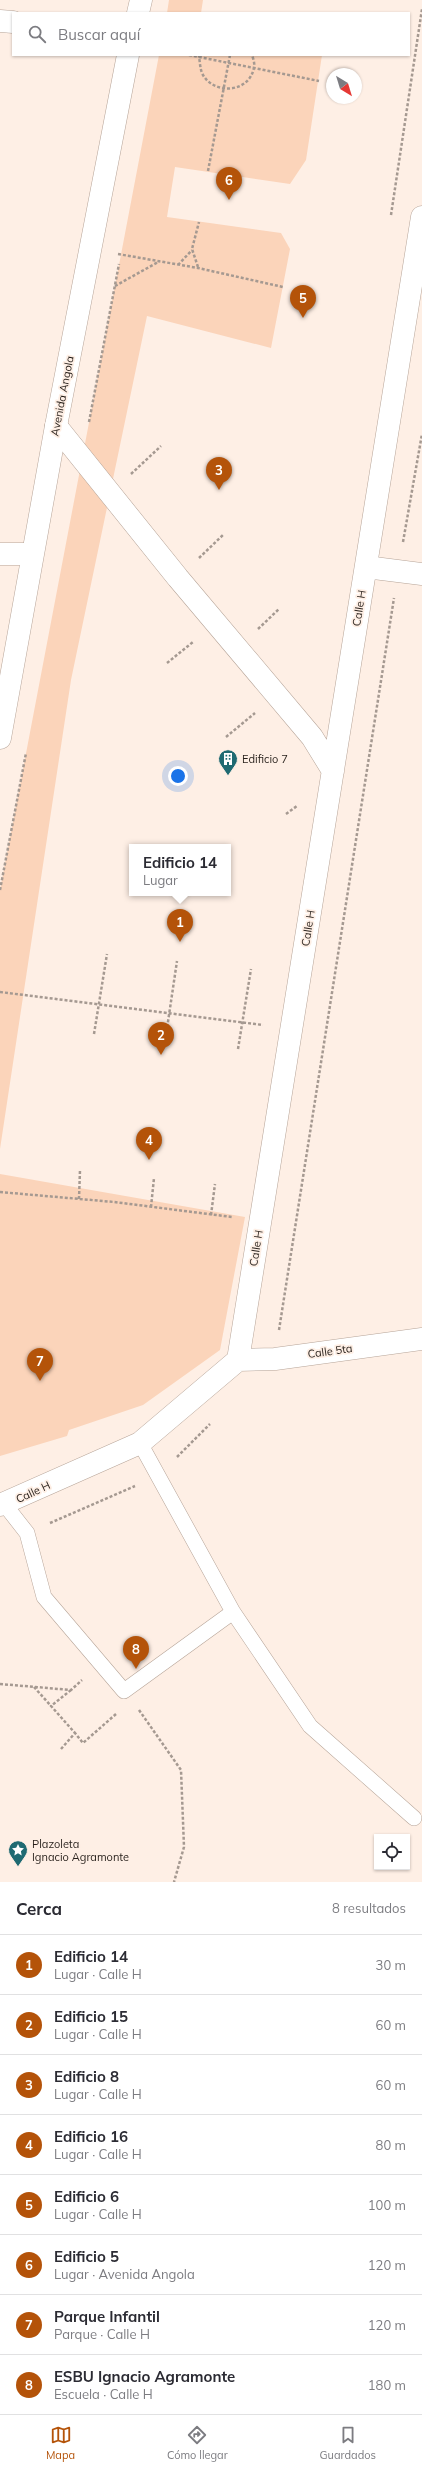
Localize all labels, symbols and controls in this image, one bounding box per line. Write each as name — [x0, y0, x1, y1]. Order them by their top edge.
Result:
search box — [12, 12, 410, 56]
icon: search — [26, 23, 48, 45]
text: Buscar aquí — [58, 25, 140, 44]
north arrow — [326, 68, 362, 104]
pin: 6 — [216, 167, 242, 200]
pin: 5 — [290, 285, 316, 318]
street label: Avenida Angola — [47, 355, 77, 437]
pin: 3 — [206, 457, 232, 490]
street label: Calle H — [349, 589, 369, 627]
building icon: Edificio 7 — [217, 748, 239, 776]
place label: Edificio 7 — [242, 752, 288, 766]
your location — [168, 766, 188, 786]
popup — [129, 844, 231, 896]
text: Edificio 14 — [143, 853, 217, 872]
text: Lugar — [143, 872, 178, 888]
pin: 1 — [167, 909, 193, 942]
street label: Calle H — [298, 909, 318, 947]
pin: 2 — [148, 1022, 174, 1055]
pin: 4 — [136, 1127, 162, 1160]
street label: Calle H — [246, 1229, 266, 1267]
street label: Calle 5ta — [307, 1341, 353, 1361]
pin: 7 — [27, 1348, 53, 1381]
street label: Calle H — [14, 1478, 52, 1506]
pin: 8 — [123, 1636, 149, 1669]
map controls — [374, 1834, 410, 1870]
button: locate — [374, 1834, 410, 1870]
place label: Plazoleta Ignacio Agramonte — [32, 1837, 129, 1864]
place icon: Plazoleta Ignacio Agramonte — [7, 1839, 29, 1867]
text: Cerca — [16, 1898, 62, 1919]
text: 8 resultados — [332, 1900, 406, 1916]
text: Edificio 14 — [54, 1947, 128, 1966]
text: 1 — [25, 1957, 33, 1973]
text: 30 m — [376, 1957, 406, 1973]
text: Lugar · Calle H — [54, 1966, 142, 1982]
text: Edificio 15 — [54, 2007, 128, 2026]
text: 2 — [25, 2017, 33, 2033]
text: 60 m — [376, 2017, 406, 2033]
text: Lugar · Calle H — [54, 2026, 142, 2042]
text: Edificio 8 — [54, 2067, 119, 2086]
text: 3 — [25, 2077, 33, 2093]
text: 60 m — [376, 2077, 406, 2093]
text: Lugar · Calle H — [54, 2086, 142, 2102]
text: Edificio 16 — [54, 2127, 128, 2146]
text: 4 — [25, 2137, 33, 2153]
text: 80 m — [376, 2137, 406, 2153]
text: Lugar · Calle H — [54, 2146, 142, 2162]
text: Edificio 6 — [54, 2187, 119, 2206]
text: 5 — [25, 2197, 33, 2213]
text: 100 m — [368, 2197, 406, 2213]
text: Lugar · Calle H — [54, 2206, 142, 2222]
text: Edificio 5 — [54, 2247, 119, 2266]
text: 6 — [25, 2257, 33, 2273]
text: 120 m — [368, 2257, 406, 2273]
text: Lugar · Avenida Angola — [54, 2266, 195, 2282]
text: Parque Infantil — [54, 2307, 160, 2326]
text: 7 — [25, 2317, 33, 2333]
text: 120 m — [368, 2317, 406, 2333]
text: Parque · Calle H — [54, 2326, 150, 2342]
text: ESBU Ignacio Agramonte — [54, 2367, 235, 2386]
text: 8 — [25, 2377, 33, 2393]
text: 180 m — [368, 2377, 406, 2393]
text: Escuela · Calle H — [54, 2386, 153, 2402]
tab: Mapa — [46, 2424, 75, 2462]
tab: Cómo llegar — [167, 2424, 228, 2462]
tab: Guardados — [320, 2424, 376, 2462]

